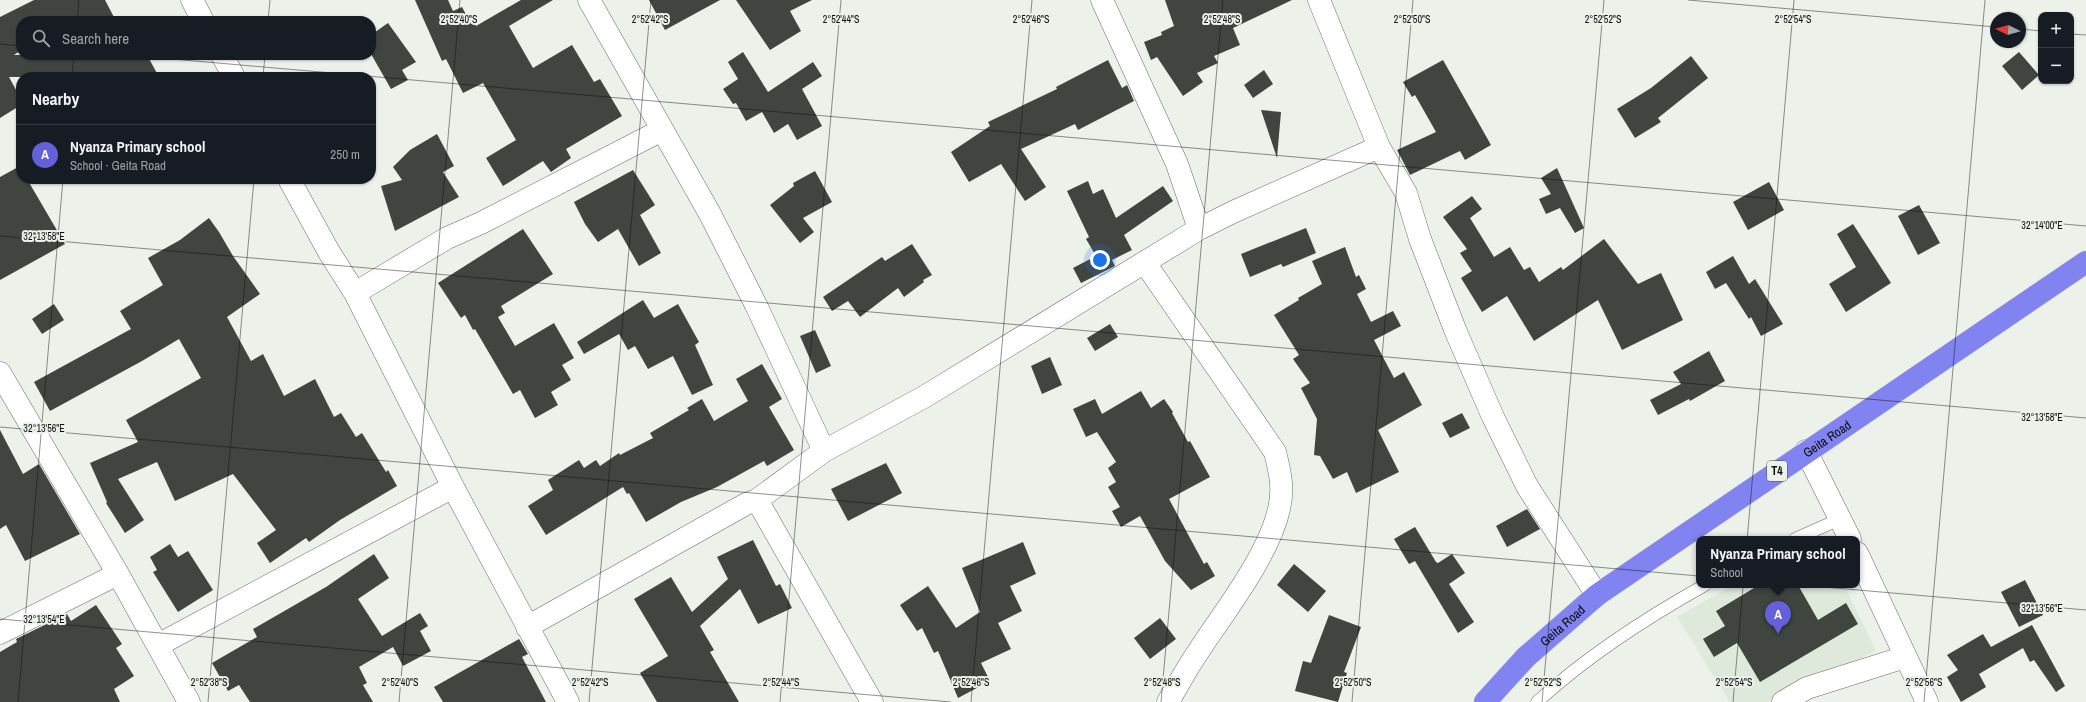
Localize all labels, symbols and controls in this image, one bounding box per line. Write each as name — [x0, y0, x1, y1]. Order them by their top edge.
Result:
north arrow — [1990, 12, 2026, 48]
map controls — [2038, 12, 2074, 84]
button: + — [2038, 12, 2074, 48]
text: 2°52'40"S — [441, 13, 478, 26]
text: 2°52'42"S — [632, 13, 669, 26]
text: 2°52'44"S — [823, 13, 860, 26]
text: 2°52'46"S — [1013, 13, 1050, 26]
text: 2°52'48"S — [1204, 13, 1241, 26]
text: 2°52'50"S — [1394, 13, 1431, 26]
text: 2°52'52"S — [1585, 13, 1622, 26]
text: 2°52'54"S — [1775, 13, 1812, 26]
search box — [16, 16, 376, 60]
icon: search — [30, 27, 52, 49]
text: Search here — [62, 28, 129, 49]
button: − — [2038, 48, 2074, 84]
text: Nearby — [32, 87, 79, 110]
text: Nyanza Primary school — [70, 136, 205, 157]
text: A — [41, 146, 49, 163]
text: 250 m — [330, 146, 360, 163]
text: School · Geita Road — [70, 157, 166, 174]
text: 32°14'00"E — [2021, 219, 2063, 232]
text: 32°13'58"E — [23, 230, 65, 243]
your location — [1090, 250, 1110, 270]
text: 32°13'58"E — [2021, 411, 2063, 424]
street label: Geita Road — [1799, 416, 1854, 461]
text: 32°13'56"E — [23, 422, 65, 435]
road number: T4 — [1767, 461, 1787, 481]
popup — [1696, 536, 1860, 588]
text: Nyanza Primary school — [1710, 543, 1846, 564]
text: School — [1710, 564, 1743, 581]
street label: Geita Road — [1536, 601, 1588, 650]
pin: A — [1765, 601, 1791, 634]
text: 32°13'56"E — [2021, 602, 2063, 615]
text: 32°13'54"E — [23, 613, 65, 626]
text: 2°52'38"S — [191, 676, 228, 689]
text: 2°52'40"S — [382, 676, 419, 689]
text: 2°52'42"S — [572, 676, 609, 689]
text: 2°52'44"S — [763, 676, 800, 689]
text: 2°52'46"S — [953, 676, 990, 689]
text: 2°52'48"S — [1144, 676, 1181, 689]
text: 2°52'50"S — [1335, 676, 1372, 689]
text: 2°52'52"S — [1525, 676, 1562, 689]
text: 2°52'54"S — [1716, 676, 1753, 689]
text: 2°52'56"S — [1906, 676, 1943, 689]

